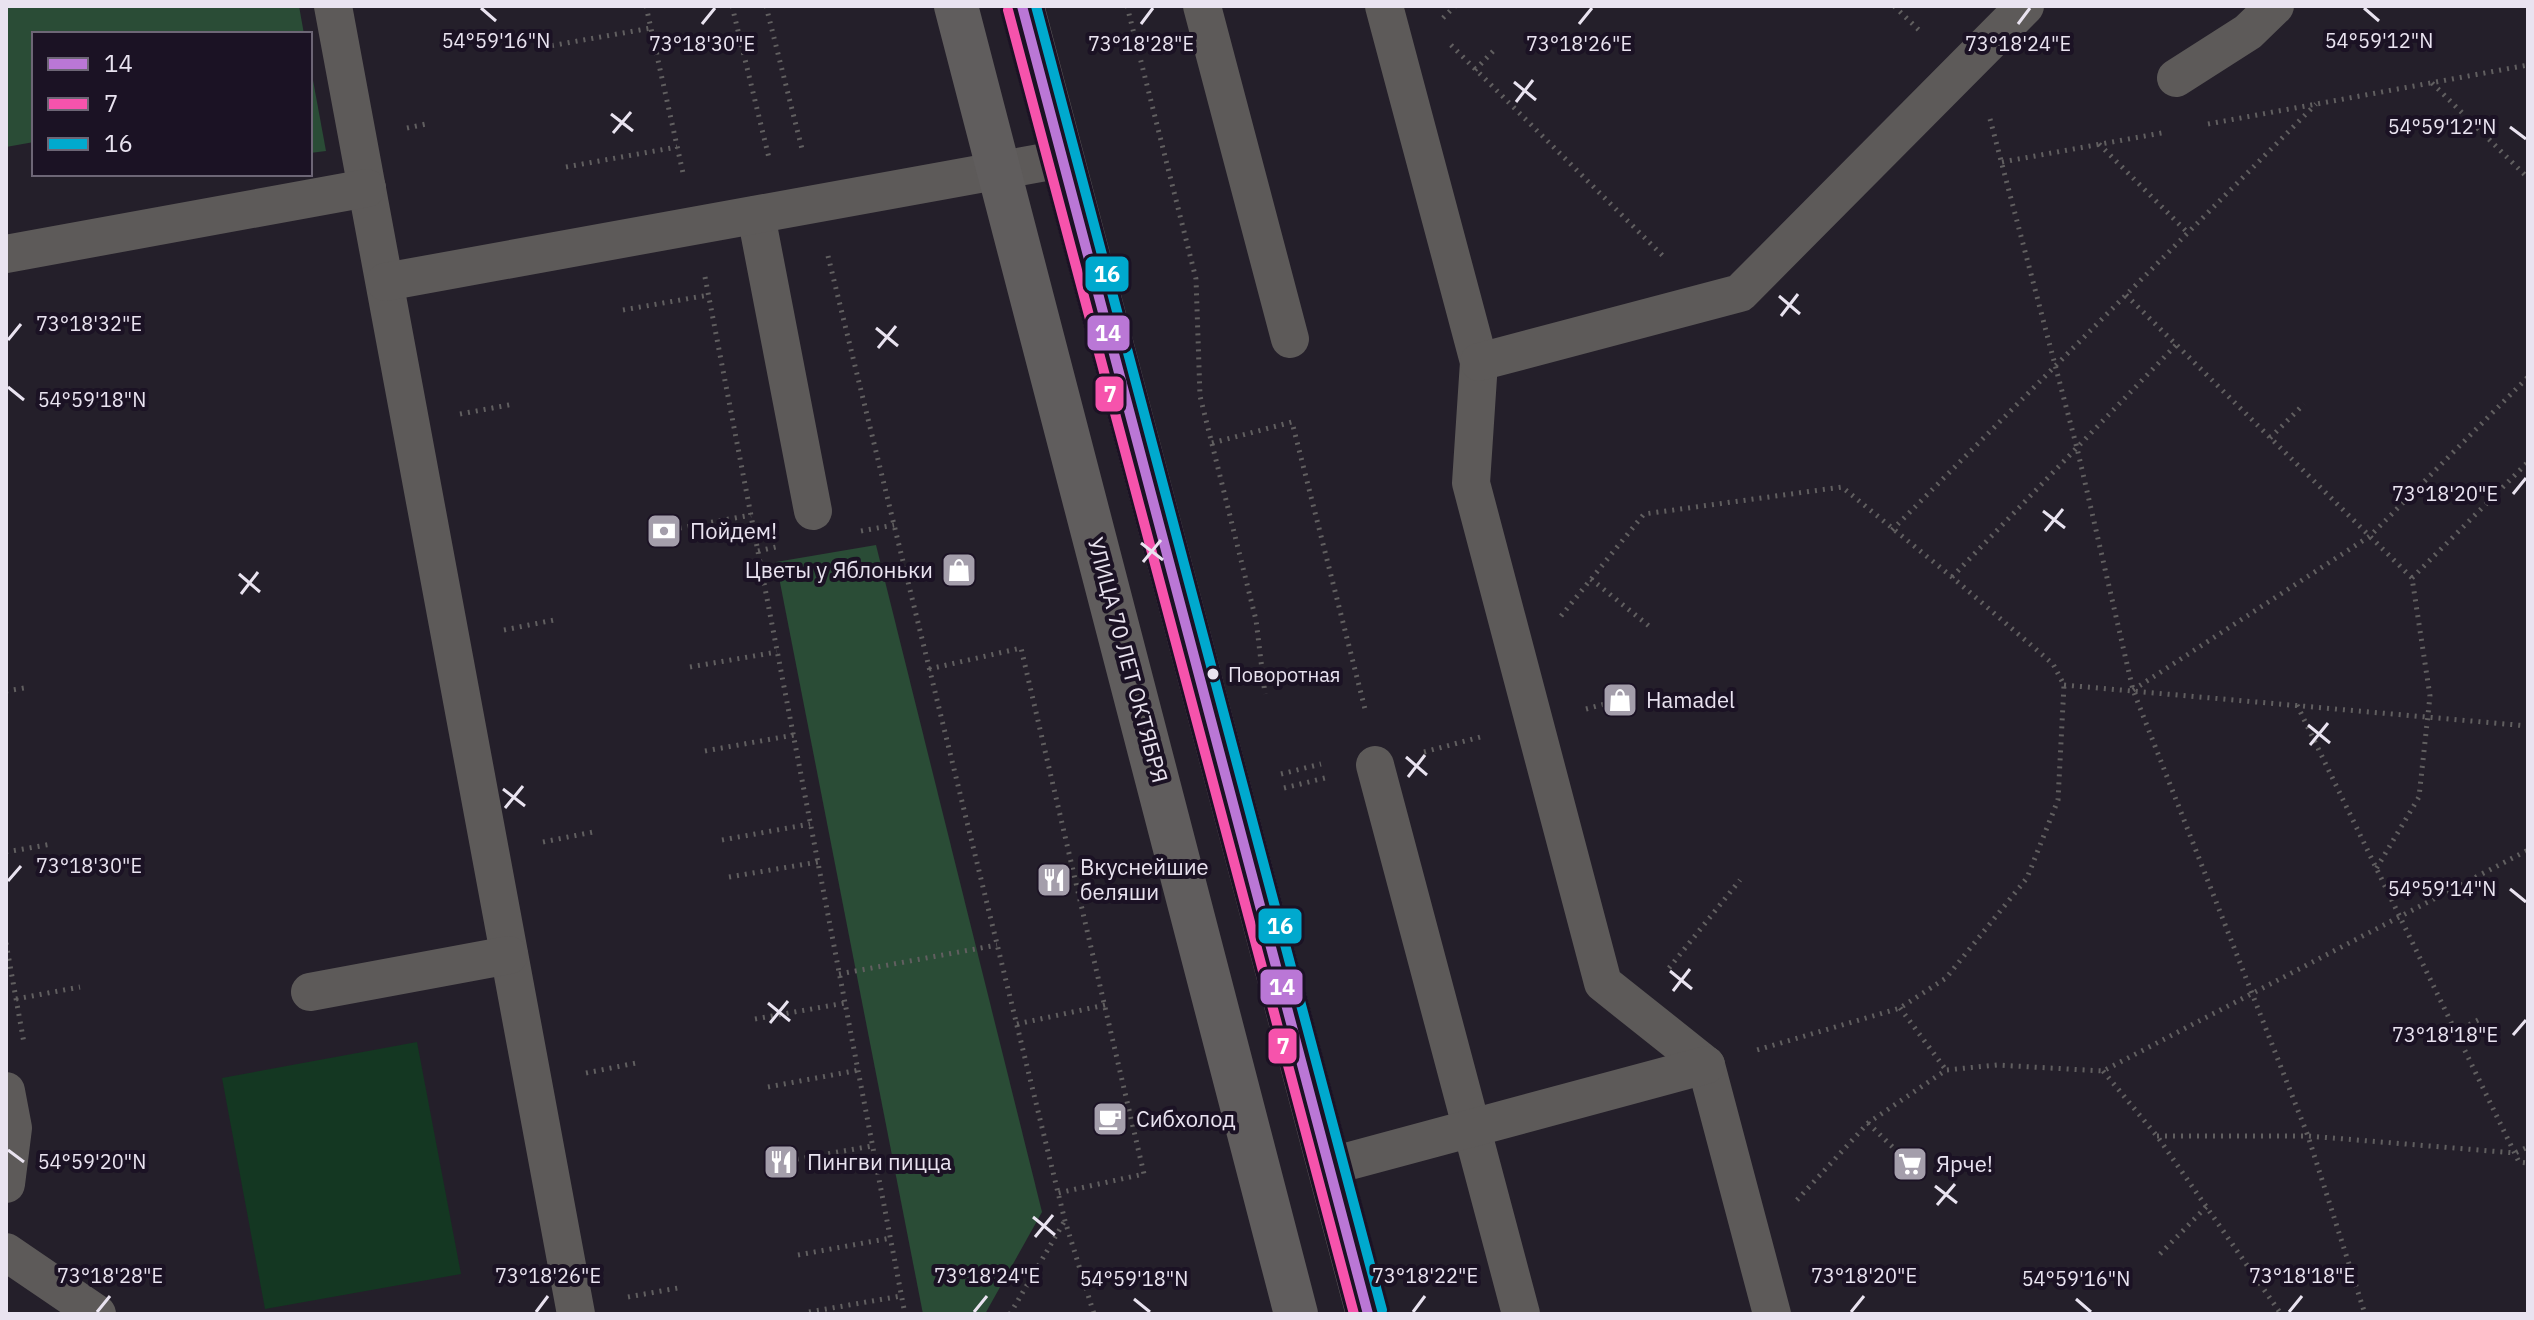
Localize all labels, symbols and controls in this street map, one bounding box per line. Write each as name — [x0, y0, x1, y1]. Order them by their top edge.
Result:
text: 54°59'16"N — [442, 27, 550, 54]
text: 54°59'12"N — [2325, 27, 2433, 54]
text: 73°18'30"E — [649, 30, 755, 57]
text: 73°18'28"E — [1088, 30, 1194, 57]
text: 73°18'26"E — [1526, 30, 1632, 57]
text: 73°18'24"E — [1965, 30, 2071, 57]
legend — [32, 32, 312, 176]
text: 14 — [104, 47, 133, 79]
text: 7 — [104, 87, 118, 119]
text: 54°59'12"N — [2388, 113, 2496, 140]
text: 16 — [104, 127, 133, 159]
line badge: 16 — [1084, 255, 1130, 293]
text: 16 — [1094, 259, 1120, 288]
text: 73°18'32"E — [36, 310, 142, 337]
line badge: 14 — [1086, 314, 1131, 352]
text: 14 — [1095, 318, 1121, 347]
line badge: 7 — [1094, 375, 1125, 413]
text: 7 — [1103, 379, 1117, 408]
text: 54°59'18"N — [38, 386, 146, 413]
text: 73°18'20"E — [2392, 480, 2498, 507]
bank icon: Пойдем! — [645, 512, 683, 550]
place label: Пойдем! — [690, 516, 777, 545]
street label: УЛИЦА 70 ЛЕТ ОКТЯБРЯ — [1082, 534, 1175, 786]
shop icon: Цветы у Яблоньки — [940, 551, 978, 589]
place label: Цветы у Яблоньки — [745, 555, 933, 584]
place label: Поворотная — [1228, 661, 1341, 688]
marker: Поворотная — [1205, 666, 1221, 682]
shop icon: Hamadel — [1601, 681, 1639, 719]
place label: Hamadel — [1646, 685, 1735, 714]
text: 73°18'30"E — [36, 852, 142, 879]
place label: Вкуснейшие беляши — [1080, 852, 1209, 906]
restaurant icon: Вкуснейшие беляши — [1035, 861, 1073, 899]
text: 54°59'14"N — [2388, 875, 2496, 902]
line badge: 16 — [1257, 907, 1303, 945]
text: 16 — [1267, 911, 1293, 940]
line badge: 14 — [1259, 968, 1304, 1006]
text: 14 — [1269, 972, 1295, 1001]
text: 73°18'18"E — [2392, 1021, 2498, 1048]
line badge: 7 — [1267, 1027, 1298, 1065]
text: 7 — [1276, 1031, 1290, 1060]
cafe icon: Сибхолод — [1091, 1100, 1129, 1138]
place label: Сибхолод — [1136, 1104, 1236, 1133]
restaurant icon: Пингви пицца — [762, 1143, 800, 1181]
supermarket icon: Ярче! — [1891, 1145, 1929, 1183]
place label: Пингви пицца — [807, 1147, 952, 1176]
text: 54°59'20"N — [38, 1148, 146, 1175]
place label: Ярче! — [1936, 1149, 1993, 1178]
text: 73°18'28"E — [57, 1262, 163, 1289]
text: 73°18'26"E — [495, 1262, 601, 1289]
text: 73°18'24"E — [934, 1262, 1040, 1289]
text: 73°18'22"E — [1372, 1262, 1478, 1289]
text: 73°18'20"E — [1811, 1262, 1917, 1289]
text: 73°18'18"E — [2249, 1262, 2355, 1289]
text: 54°59'18"N — [1080, 1265, 1188, 1292]
text: 54°59'16"N — [2022, 1265, 2130, 1292]

